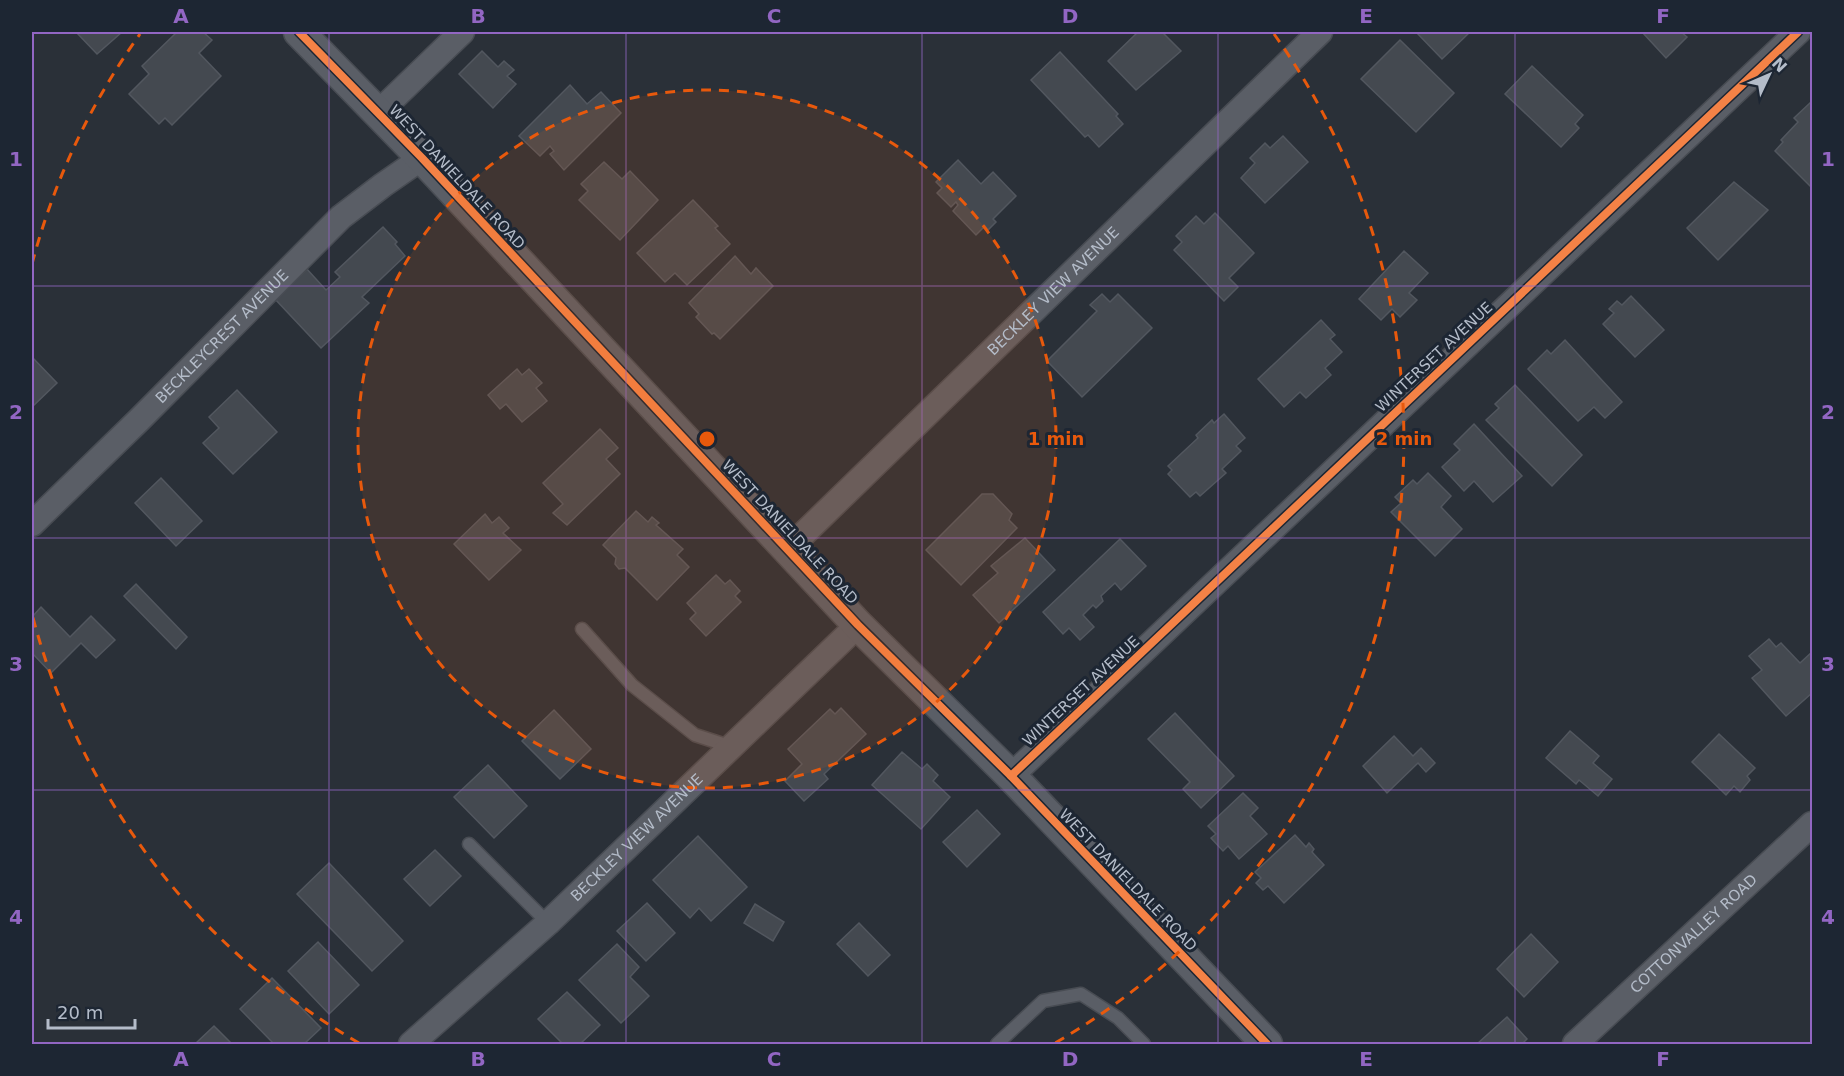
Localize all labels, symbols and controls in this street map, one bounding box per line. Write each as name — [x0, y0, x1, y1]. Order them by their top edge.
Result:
text: A — [173, 4, 189, 28]
text: B — [470, 4, 486, 28]
text: C — [767, 4, 781, 28]
text: D — [1062, 4, 1078, 28]
text: E — [1359, 4, 1373, 28]
text: F — [1656, 4, 1670, 28]
north arrow — [1739, 45, 1799, 105]
text: N — [1768, 54, 1791, 76]
street label: WEST DANIELDALE ROAD — [385, 101, 529, 253]
text: 1 — [9, 147, 23, 171]
text: 1 — [1821, 147, 1835, 171]
street label: BECKLEY VIEW AVENUE — [984, 223, 1123, 359]
street label: BECKLEYCREST AVENUE — [152, 266, 292, 407]
street label: WINTERSET AVENUE — [1372, 298, 1496, 416]
text: 2 — [9, 400, 23, 424]
text: 2 — [1821, 400, 1835, 424]
text: 1 min — [1028, 428, 1084, 449]
text: 2 min — [1376, 428, 1432, 449]
centre of rings — [697, 429, 717, 449]
street label: WEST DANIELDALE ROAD — [718, 456, 862, 608]
street label: WINTERSET AVENUE — [1019, 632, 1143, 750]
text: 3 — [9, 652, 23, 676]
text: 3 — [1821, 652, 1835, 676]
street label: BECKLEY VIEW AVENUE — [567, 770, 707, 905]
street label: WEST DANIELDALE ROAD — [1055, 805, 1201, 955]
street label: COTTONVALLEY ROAD — [1626, 870, 1761, 997]
text: 4 — [9, 905, 23, 929]
text: 4 — [1821, 905, 1835, 929]
scale bar — [48, 992, 135, 1030]
text: 20 m — [57, 1002, 103, 1023]
text: A — [173, 1047, 189, 1071]
text: B — [470, 1047, 486, 1071]
text: C — [767, 1047, 781, 1071]
text: D — [1062, 1047, 1078, 1071]
text: E — [1359, 1047, 1373, 1071]
text: F — [1656, 1047, 1670, 1071]

